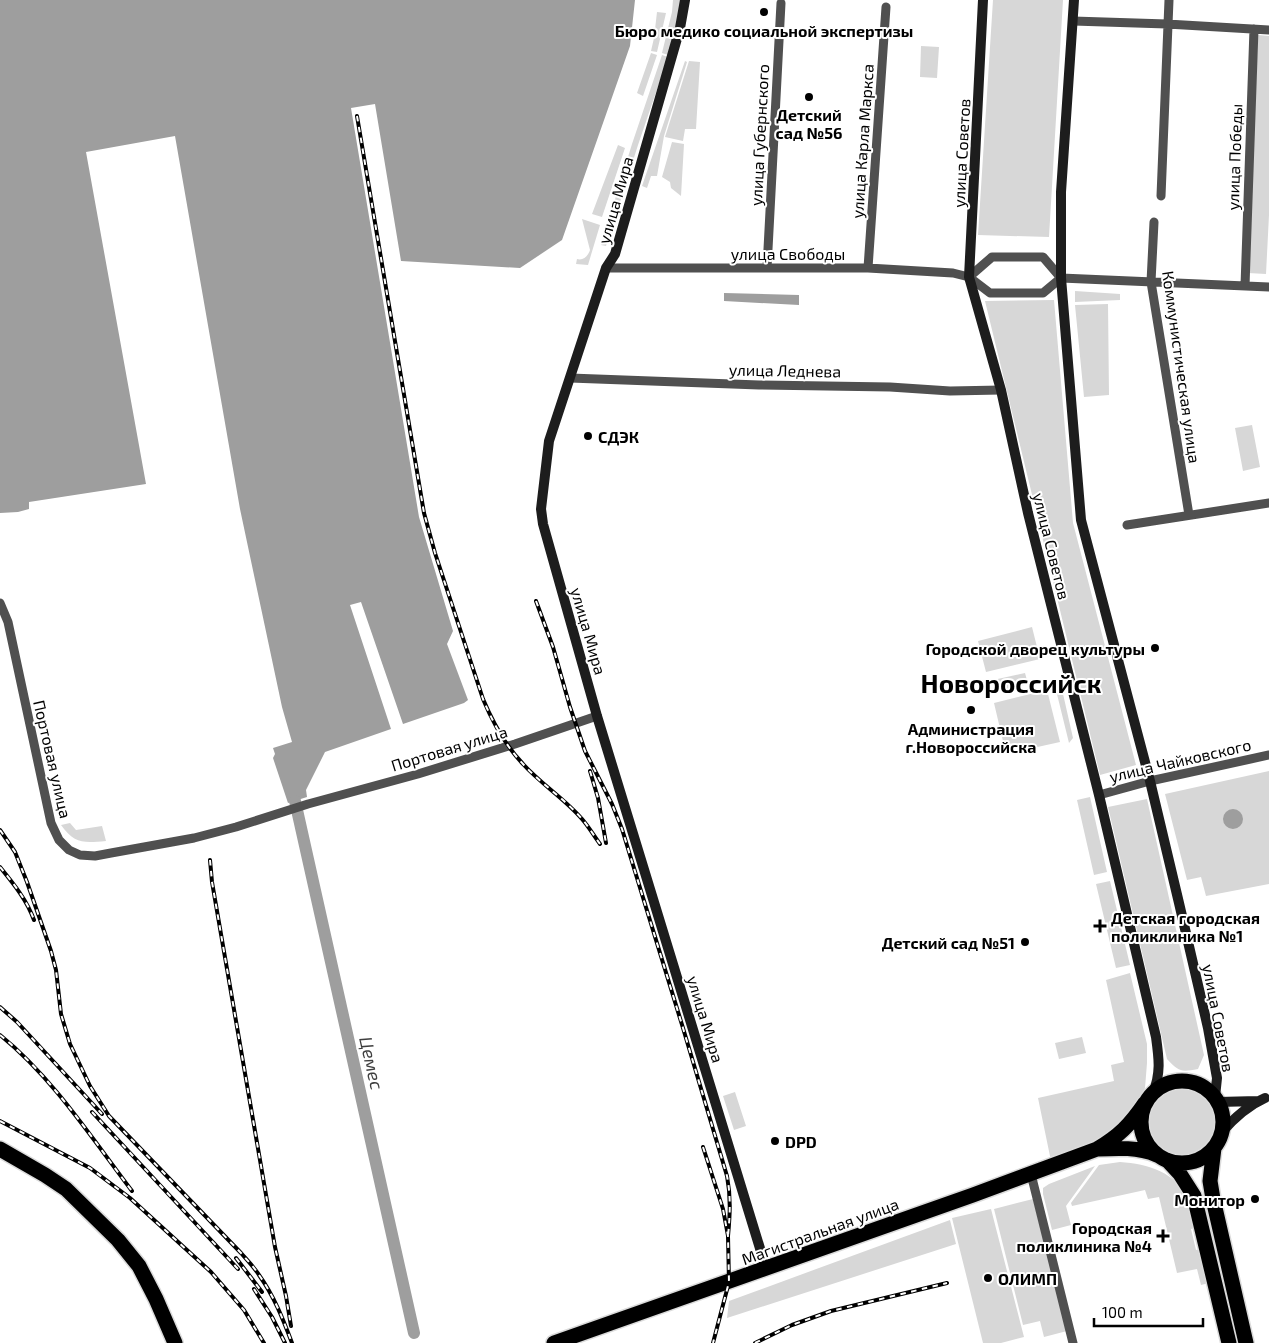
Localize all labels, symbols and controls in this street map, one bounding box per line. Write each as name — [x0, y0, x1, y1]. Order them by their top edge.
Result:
marker: Бюро медико социальной экспертизы — [758, 6, 770, 18]
place label: Бюро медико социальной экспертизы — [615, 21, 913, 40]
street label: улица Карла Маркса — [847, 63, 878, 219]
street label: улица Губернского — [746, 64, 773, 206]
marker: Детский сад №56 — [803, 91, 815, 103]
street label: улица Советов — [949, 98, 974, 208]
street label: улица Победы — [1223, 103, 1246, 211]
place label: Детский сад №56 — [776, 105, 842, 142]
street label: улица Мира — [593, 154, 637, 246]
street label: улица Свободы — [731, 244, 845, 264]
street label: Коммунистическая улица — [1158, 269, 1205, 465]
street label: улица Леднева — [729, 360, 841, 381]
place label: СДЭК — [598, 427, 639, 446]
marker: СДЭК — [582, 430, 594, 442]
street label: улица Советов — [1029, 491, 1074, 602]
street label: улица Мира — [567, 585, 611, 677]
place label: Городской дворец культуры — [925, 639, 1145, 658]
marker: Городской дворец культуры — [1149, 642, 1161, 654]
district label: Новороссийск — [921, 667, 1102, 698]
street label: Портовая улица — [29, 698, 76, 820]
marker: Администрация г.Новороссийска — [965, 704, 977, 716]
place label: Администрация г.Новороссийска — [906, 719, 1036, 756]
street label: Портовая улица — [389, 721, 510, 776]
street label: улица Чайковского — [1107, 734, 1253, 787]
place label: Детская городская поликлиника №1 — [1111, 908, 1260, 945]
marker: Детская городская поликлиника №1 — [1093, 919, 1107, 933]
place label: Детский сад №51 — [882, 933, 1015, 952]
marker: Детский сад №51 — [1019, 936, 1031, 948]
street label: улица Советов — [1198, 963, 1239, 1074]
street label: улица Мира — [683, 973, 728, 1065]
water label: Цемес — [355, 1034, 389, 1092]
place label: DPD — [785, 1132, 817, 1151]
marker: DPD — [769, 1135, 781, 1147]
place label: Монитор — [1174, 1190, 1245, 1209]
marker: Монитор — [1249, 1193, 1261, 1205]
street label: Магистральная улица — [739, 1194, 902, 1269]
place label: Городская поликлиника №4 — [1017, 1218, 1152, 1255]
marker: Городская поликлиника №4 — [1156, 1229, 1170, 1243]
place label: ОЛИМП — [998, 1269, 1057, 1288]
marker: ОЛИМП — [982, 1272, 994, 1284]
scale bar — [1094, 1296, 1203, 1328]
text: 100 m — [1102, 1303, 1143, 1321]

